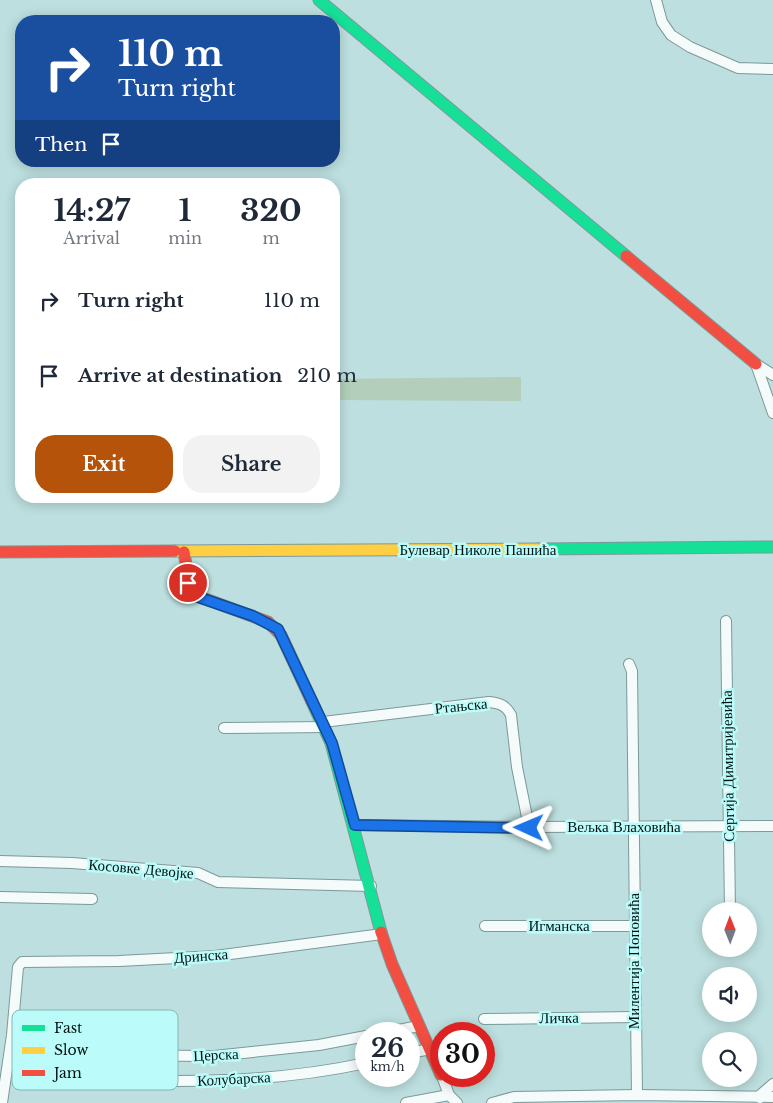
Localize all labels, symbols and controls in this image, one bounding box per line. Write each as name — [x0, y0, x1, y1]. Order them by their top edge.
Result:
text: 110 m — [118, 32, 223, 75]
icon: right — [35, 35, 100, 100]
text: Turn right — [118, 75, 236, 102]
icon: arrive — [97, 130, 125, 158]
text: Then — [35, 133, 87, 156]
text: 14:27 — [53, 192, 130, 229]
text: 1 — [179, 192, 192, 229]
text: 320 — [240, 192, 302, 229]
text: Arrival — [63, 228, 120, 248]
text: min — [168, 228, 202, 248]
text: m — [262, 228, 280, 248]
icon: right — [35, 287, 63, 315]
text: Turn right — [78, 289, 184, 312]
text: 110 m — [264, 289, 320, 312]
icon: arrive — [35, 362, 63, 390]
text: Arrive at destination — [78, 364, 282, 387]
text: 210 m — [297, 364, 357, 387]
button: Exit — [35, 435, 173, 493]
button: Share — [183, 435, 320, 493]
street label: Булевар Николе Пашића — [400, 540, 557, 559]
pin — [167, 562, 209, 604]
icon: arrive — [174, 569, 202, 597]
street label: Сергија Димитријевића — [717, 690, 738, 842]
street label: Ртањска — [434, 693, 489, 718]
position arrow — [502, 801, 554, 853]
street label: Вељка Влаховића — [567, 817, 681, 836]
street label: Косовке Девојке — [88, 854, 195, 883]
street label: Милентија Поповића — [624, 892, 643, 1029]
north arrow — [702, 902, 758, 958]
map controls — [702, 902, 757, 1087]
street label: Игманска — [528, 916, 590, 935]
street label: Дринска — [173, 944, 229, 967]
button: sound — [702, 967, 757, 1022]
street label: Личка — [539, 1008, 579, 1027]
legend — [12, 1010, 178, 1090]
text: Fast — [54, 1019, 83, 1037]
speed limit sign: 30 — [430, 1022, 495, 1087]
button: search — [702, 1032, 757, 1087]
text: 26 — [371, 1033, 404, 1064]
text: Slow — [54, 1041, 88, 1059]
street label: Церска — [193, 1044, 239, 1065]
text: km/h — [370, 1059, 405, 1074]
text: Jam — [52, 1064, 82, 1082]
street label: Колубарска — [197, 1067, 272, 1090]

